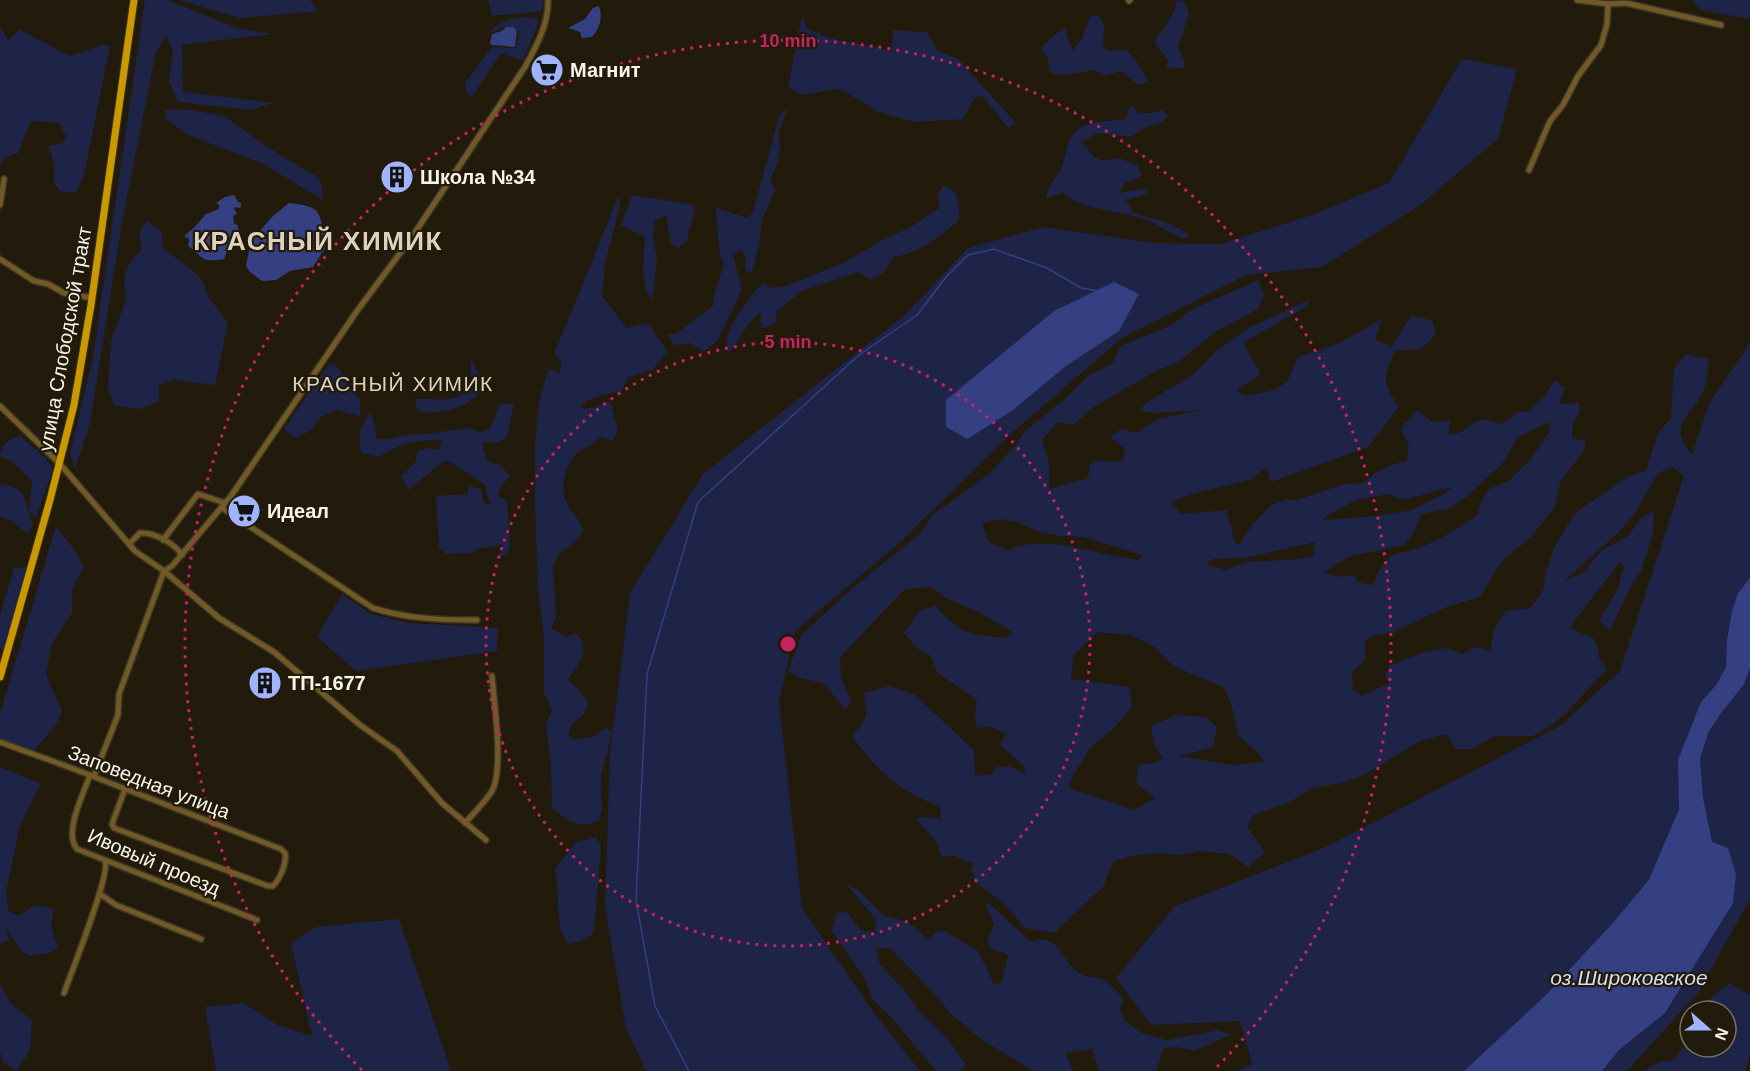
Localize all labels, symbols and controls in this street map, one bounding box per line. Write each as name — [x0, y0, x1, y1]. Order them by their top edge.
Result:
text: 10 min — [759, 31, 817, 51]
supermarket icon: Магнит — [529, 52, 565, 88]
place label: Магнит — [570, 59, 641, 81]
building icon: Школа №34 — [379, 159, 415, 195]
place label: Школа №34 — [420, 166, 536, 188]
street label: улица Слободской тракт — [34, 225, 96, 453]
district label: КРАСНЫЙ ХИМИК — [193, 226, 443, 256]
text: 5 min — [764, 332, 812, 352]
district label: КРАСНЫЙ ХИМИК — [292, 372, 494, 395]
supermarket icon: Идеал — [226, 493, 262, 529]
place label: Идеал — [267, 500, 329, 522]
centre of rings — [778, 634, 798, 654]
building icon: ТП-1677 — [247, 665, 283, 701]
place label: ТП-1677 — [288, 672, 366, 694]
street label: Заповедная улица — [65, 741, 234, 823]
street label: Ивовый проезд — [84, 824, 224, 900]
water label: оз.Широковское — [1550, 966, 1708, 989]
north arrow — [1678, 999, 1738, 1059]
text: N — [1712, 1026, 1732, 1043]

